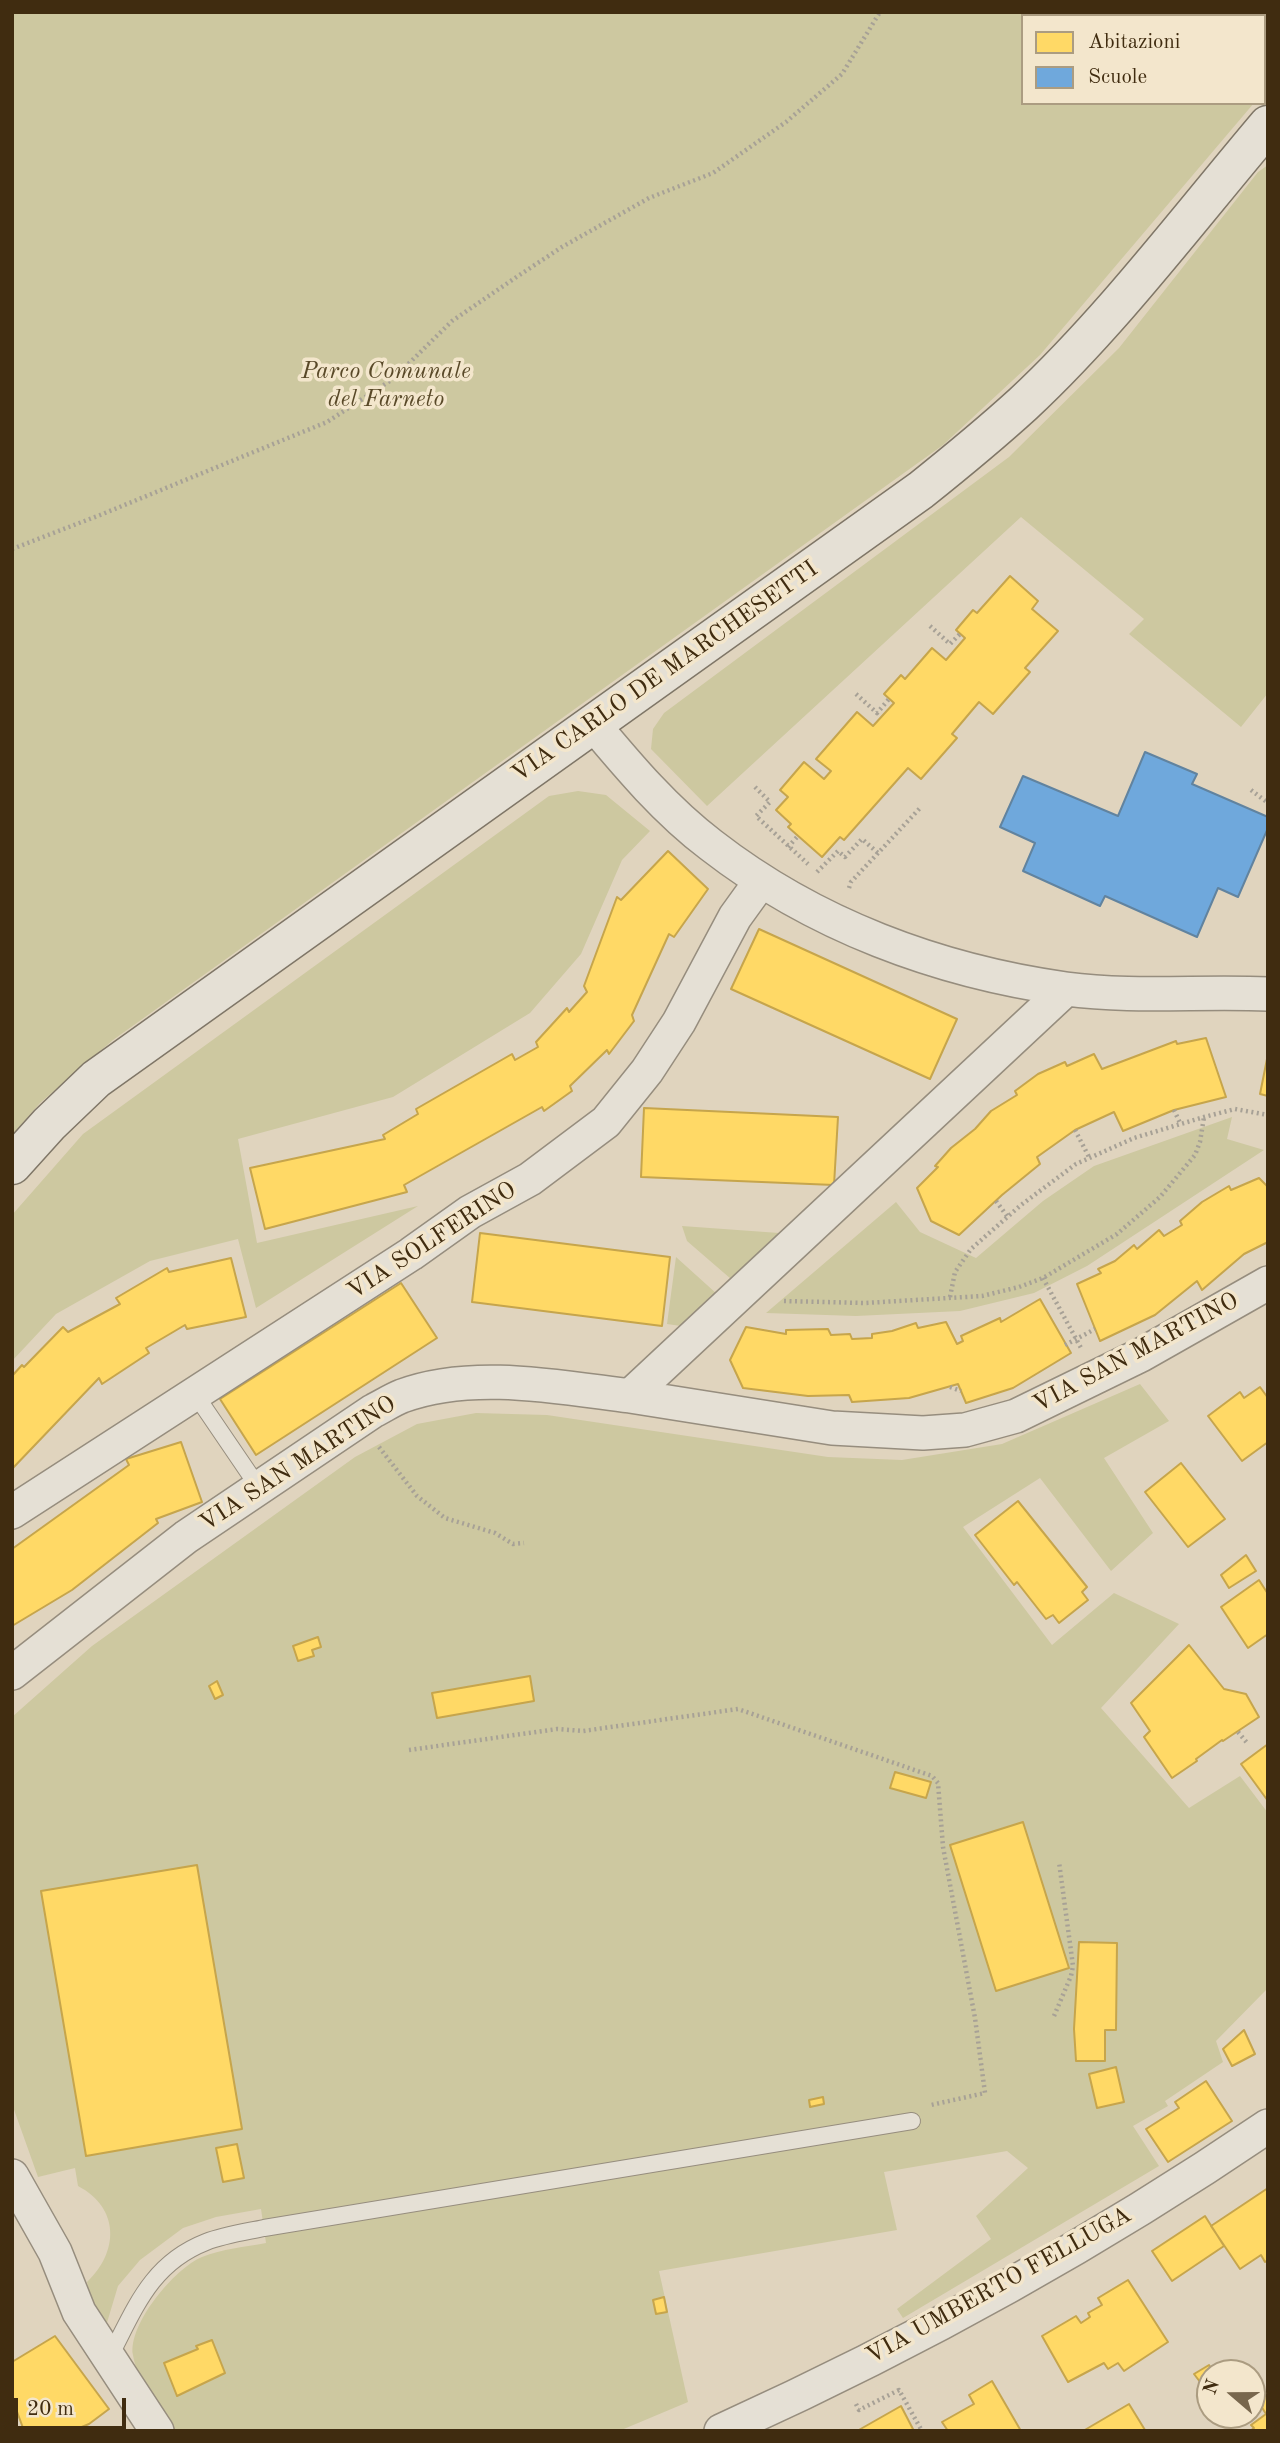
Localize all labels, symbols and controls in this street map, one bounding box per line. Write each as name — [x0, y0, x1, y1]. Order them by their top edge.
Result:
legend — [1021, 14, 1266, 105]
text: Abitazioni — [1088, 32, 1181, 53]
text: Scuole — [1088, 67, 1147, 88]
park label: Parco Comunale del Farneto — [301, 358, 471, 414]
street label: VIA CARLO DE MARCHESETTI — [506, 555, 824, 789]
street label: VIA SOLFERINO — [342, 1176, 522, 1306]
street label: VIA SAN MARTINO — [1028, 1287, 1244, 1419]
street label: VIA SAN MARTINO — [194, 1390, 402, 1538]
street label: VIA UMBERTO FELLUGA — [861, 2201, 1137, 2371]
north arrow — [1196, 2359, 1266, 2429]
text: N — [1201, 2377, 1224, 2397]
scale bar — [18, 2384, 130, 2428]
text: 20 m — [27, 2399, 74, 2420]

